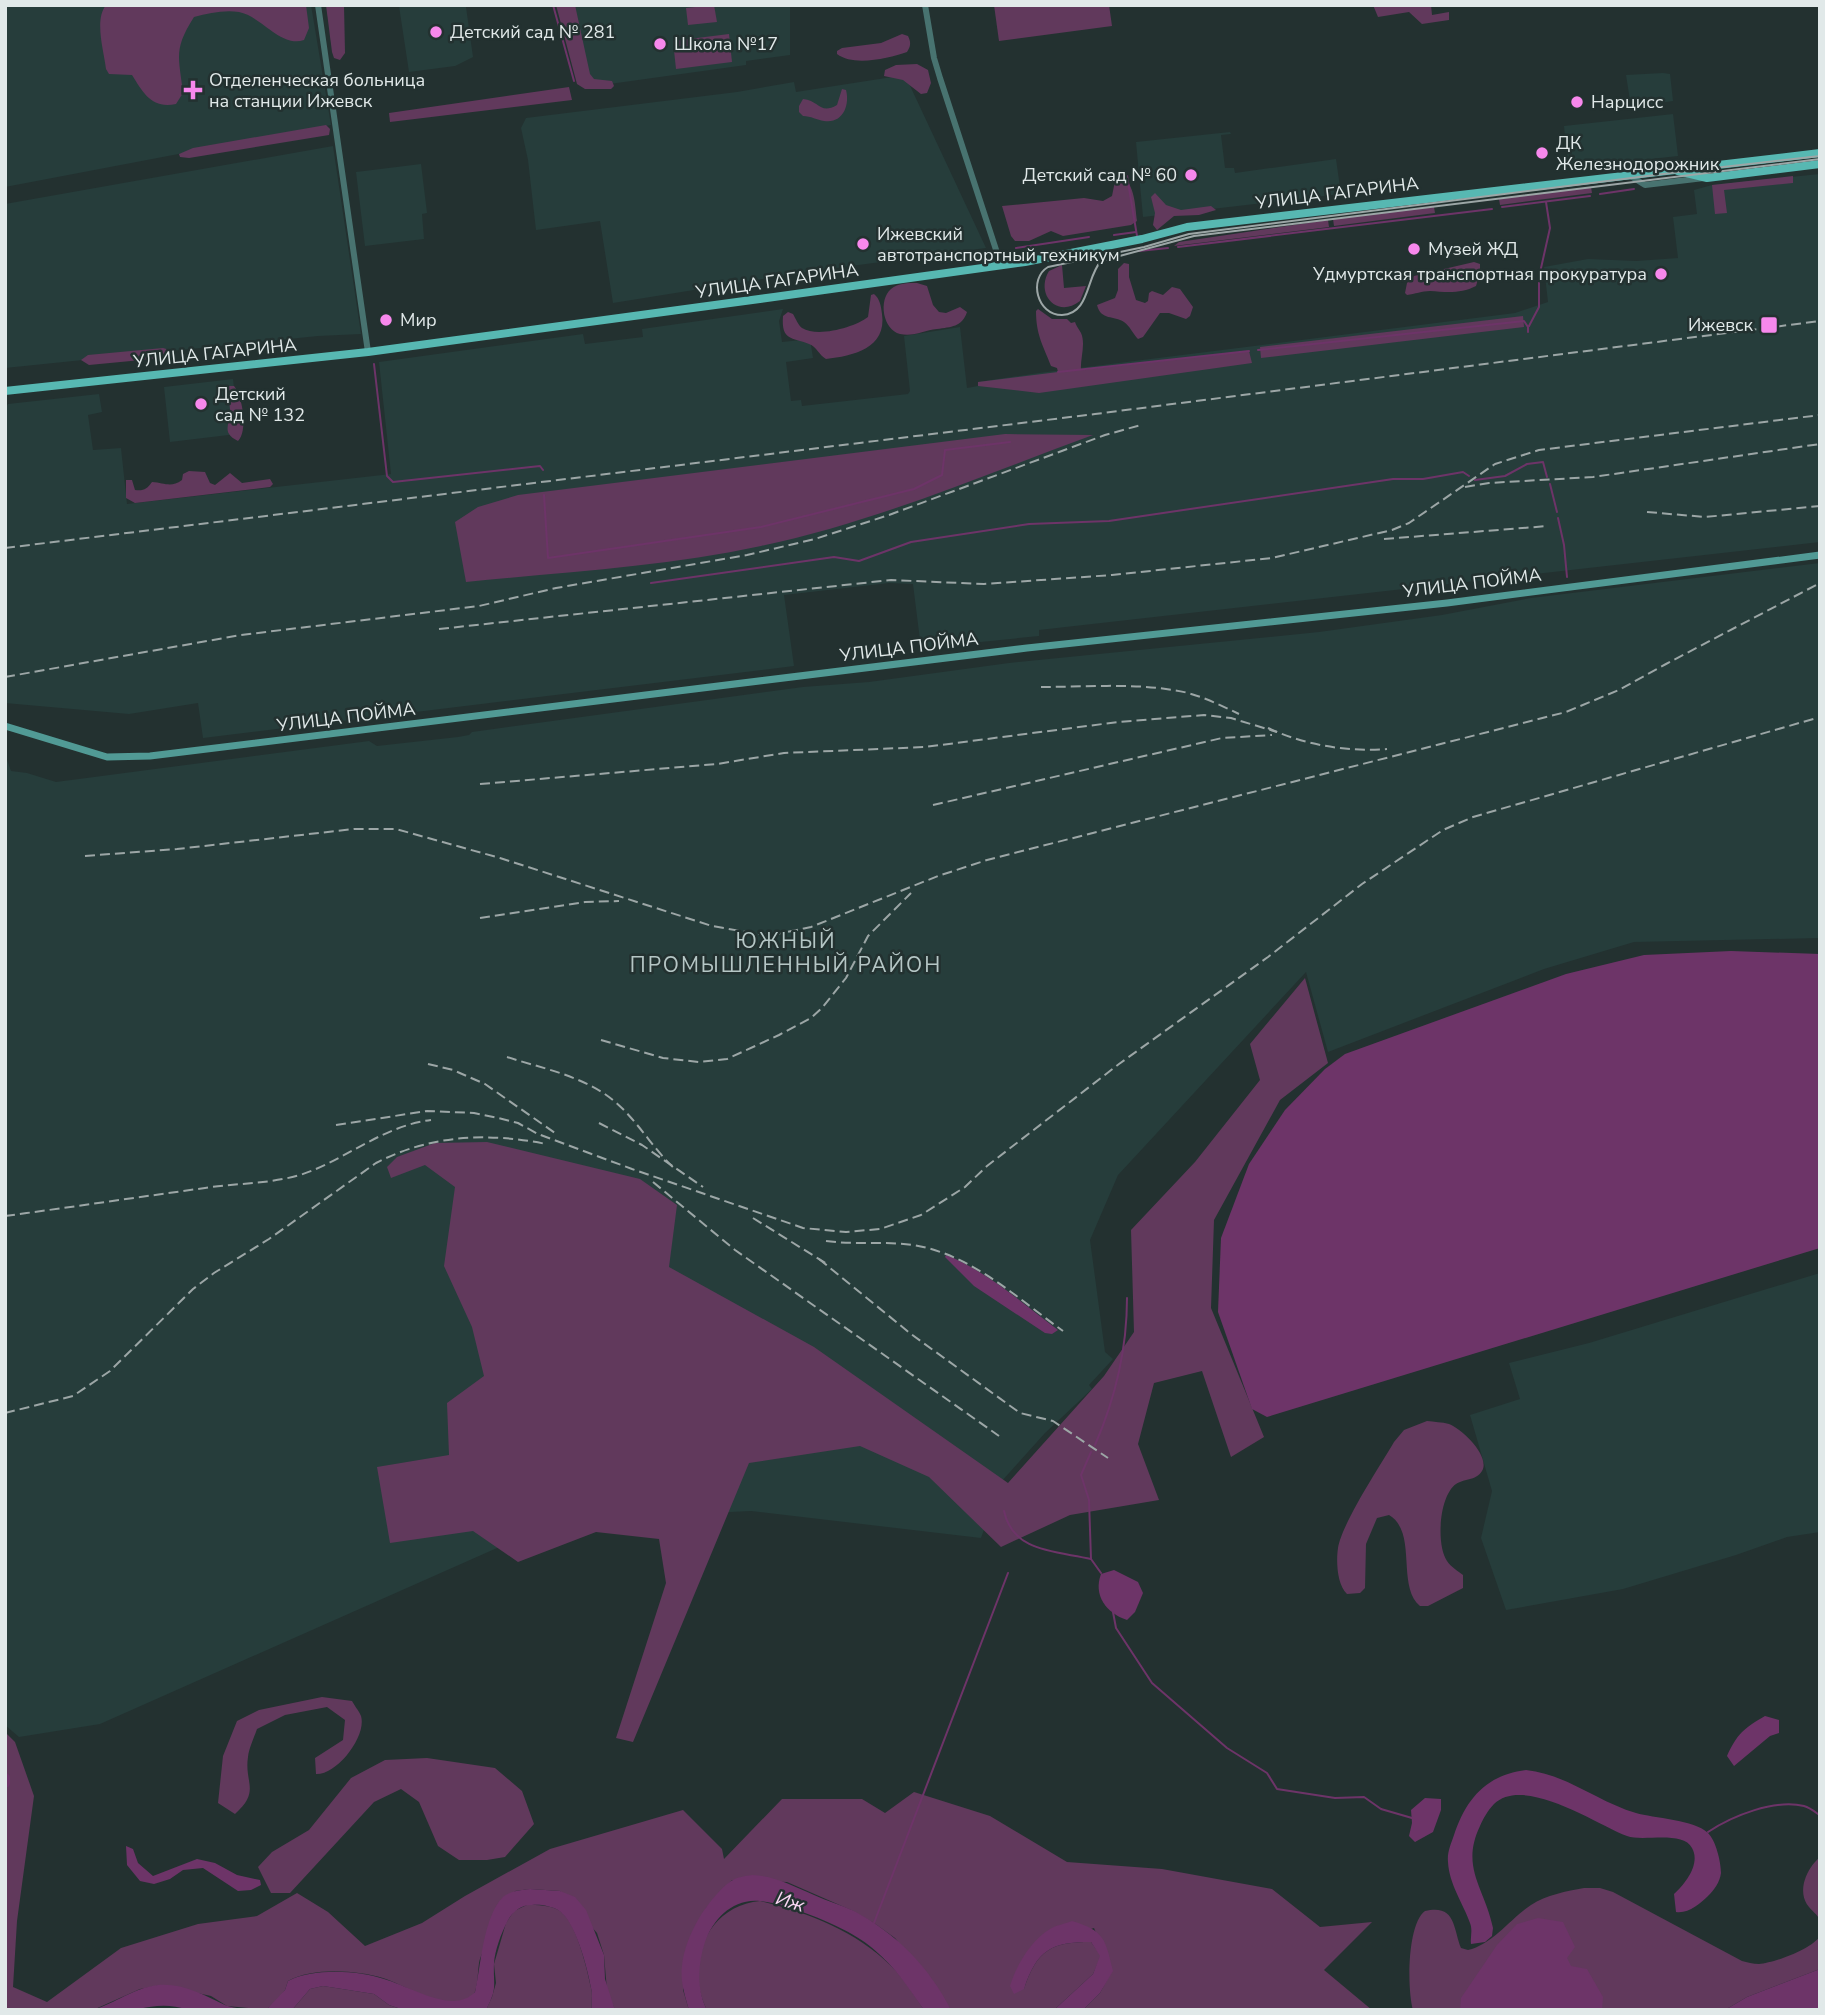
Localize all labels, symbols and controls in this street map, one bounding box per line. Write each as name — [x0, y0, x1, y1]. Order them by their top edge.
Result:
place label: Детский сад № 281 — [450, 20, 615, 44]
marker: Детский сад № 281 — [428, 24, 444, 40]
place label: Школа №17 — [674, 32, 778, 56]
marker: Школа №17 — [652, 36, 668, 52]
place label: Отделенческая больница на станции Ижевск — [209, 68, 425, 113]
marker: Отделенческая больница на станции Ижевск — [183, 80, 203, 100]
place label: Нарцисс — [1591, 90, 1664, 114]
marker: Нарцисс — [1569, 94, 1585, 110]
place label: ДК Железнодорожник — [1556, 131, 1720, 176]
marker: ДК Железнодорожник — [1534, 145, 1550, 161]
place label: Детский сад № 60 — [1023, 163, 1177, 187]
marker: Детский сад № 60 — [1183, 167, 1199, 183]
street label: УЛИЦА ГАГАРИНА — [1253, 171, 1420, 215]
place label: Ижевский автотранспортный техникум — [877, 222, 1120, 267]
marker: Ижевский автотранспортный техникум — [855, 236, 871, 252]
place label: Музей ЖД — [1428, 237, 1518, 261]
marker: Музей ЖД — [1406, 241, 1422, 257]
street label: УЛИЦА ГАГАРИНА — [693, 258, 860, 304]
place label: Удмуртская транспортная прокуратура — [1312, 262, 1647, 286]
marker: Удмуртская транспортная прокуратура — [1653, 266, 1669, 282]
place label: Мир — [400, 308, 437, 332]
marker: Мир — [378, 312, 394, 328]
place label: Ижевск — [1688, 313, 1754, 337]
marker: Ижевск — [1759, 315, 1779, 335]
street label: УЛИЦА ГАГАРИНА — [131, 332, 298, 374]
place label: Детский сад № 132 — [215, 382, 305, 427]
marker: Детский сад № 132 — [193, 396, 209, 412]
street label: УЛИЦА ПОЙМА — [1400, 563, 1543, 604]
street label: УЛИЦА ПОЙМА — [837, 627, 980, 668]
street label: УЛИЦА ПОЙМА — [274, 697, 417, 738]
district label: ЮЖНЫЙ ПРОМЫШЛЕННЫЙ РАЙОН — [630, 927, 942, 979]
water label: Иж — [772, 1885, 809, 1919]

